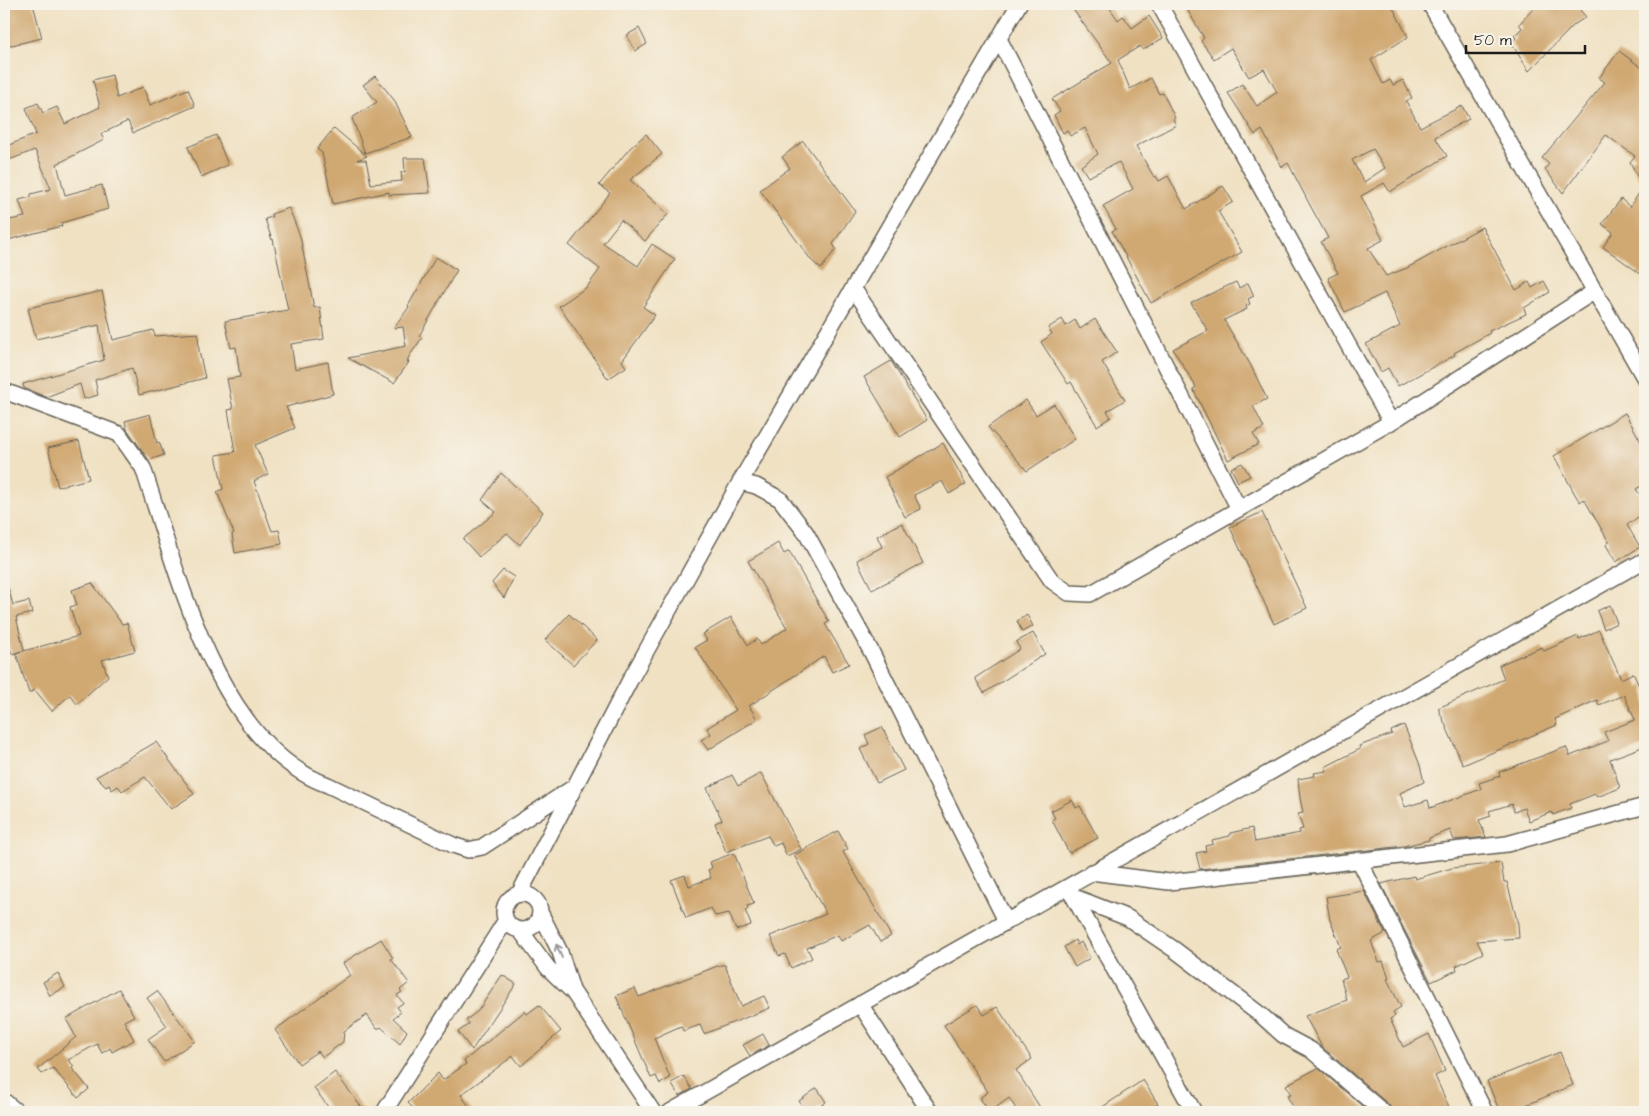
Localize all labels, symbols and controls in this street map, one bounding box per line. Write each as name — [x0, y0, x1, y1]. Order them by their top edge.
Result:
scale bar — [1466, 22, 1585, 54]
text: 50 m — [1474, 30, 1512, 51]
one-way arrow — [554, 944, 563, 959]

